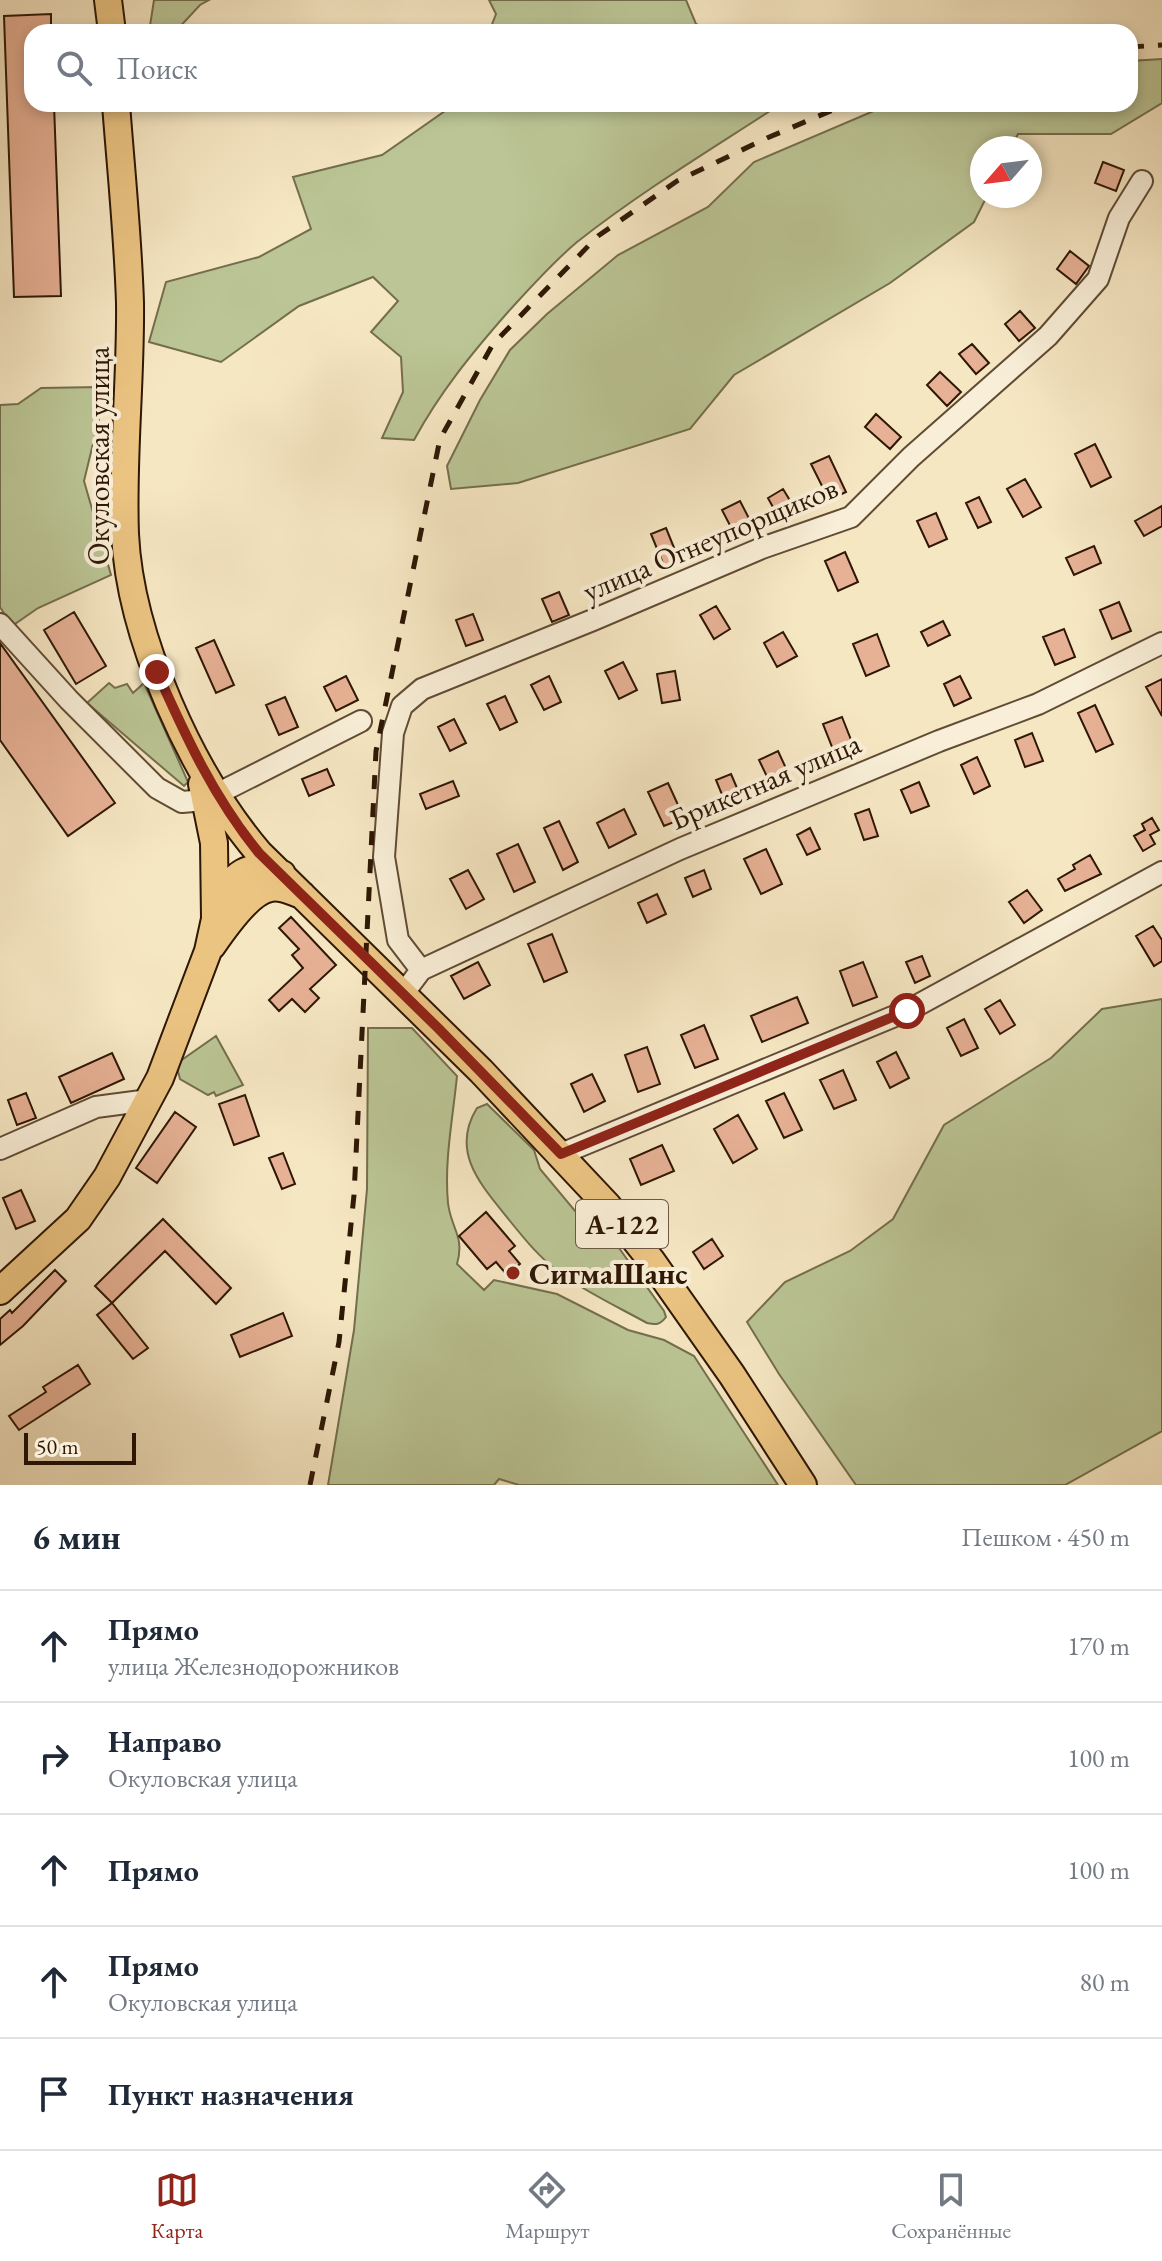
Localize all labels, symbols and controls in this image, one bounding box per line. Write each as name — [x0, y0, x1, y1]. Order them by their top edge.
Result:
search box — [24, 24, 1138, 112]
icon: search — [52, 46, 96, 90]
text: Поиск — [116, 49, 198, 88]
north arrow — [970, 136, 1042, 208]
street label: Окуловская улица — [79, 347, 118, 565]
street label: улица Огнеупорщиков — [577, 468, 843, 610]
route end — [139, 654, 175, 690]
street label: Брикетная улица — [664, 723, 866, 839]
route start — [889, 993, 925, 1029]
road number: А-122 — [576, 1200, 668, 1248]
place label: СигмаШанс — [529, 1254, 687, 1293]
marker: СигмаШанс — [504, 1264, 522, 1282]
scale bar — [24, 1429, 136, 1465]
text: 50 m — [36, 1432, 79, 1461]
text: 6 мин — [32, 1515, 121, 1559]
text: Пешком · 450 m — [961, 1520, 1130, 1554]
text: Прямо — [108, 1610, 199, 1649]
icon: ahead — [32, 1624, 76, 1668]
text: 170 m — [1067, 1629, 1130, 1663]
text: улица Железнодорожников — [108, 1649, 399, 1683]
text: Направо — [108, 1722, 221, 1761]
icon: right — [32, 1736, 76, 1780]
text: 100 m — [1067, 1741, 1130, 1775]
text: Окуловская улица — [108, 1761, 298, 1795]
icon: ahead — [32, 1848, 76, 1892]
text: Прямо — [108, 1851, 199, 1890]
text: 100 m — [1067, 1853, 1130, 1887]
text: Прямо — [108, 1946, 199, 1985]
icon: ahead — [32, 1960, 76, 2004]
text: 80 m — [1080, 1965, 1130, 1999]
text: Окуловская улица — [108, 1985, 298, 2019]
icon: arrive — [32, 2072, 76, 2116]
text: Пункт назначения — [108, 2075, 354, 2114]
tab: Карта — [151, 2168, 203, 2245]
tab: Маршрут — [505, 2168, 589, 2245]
tab: Сохранённые — [891, 2168, 1011, 2245]

